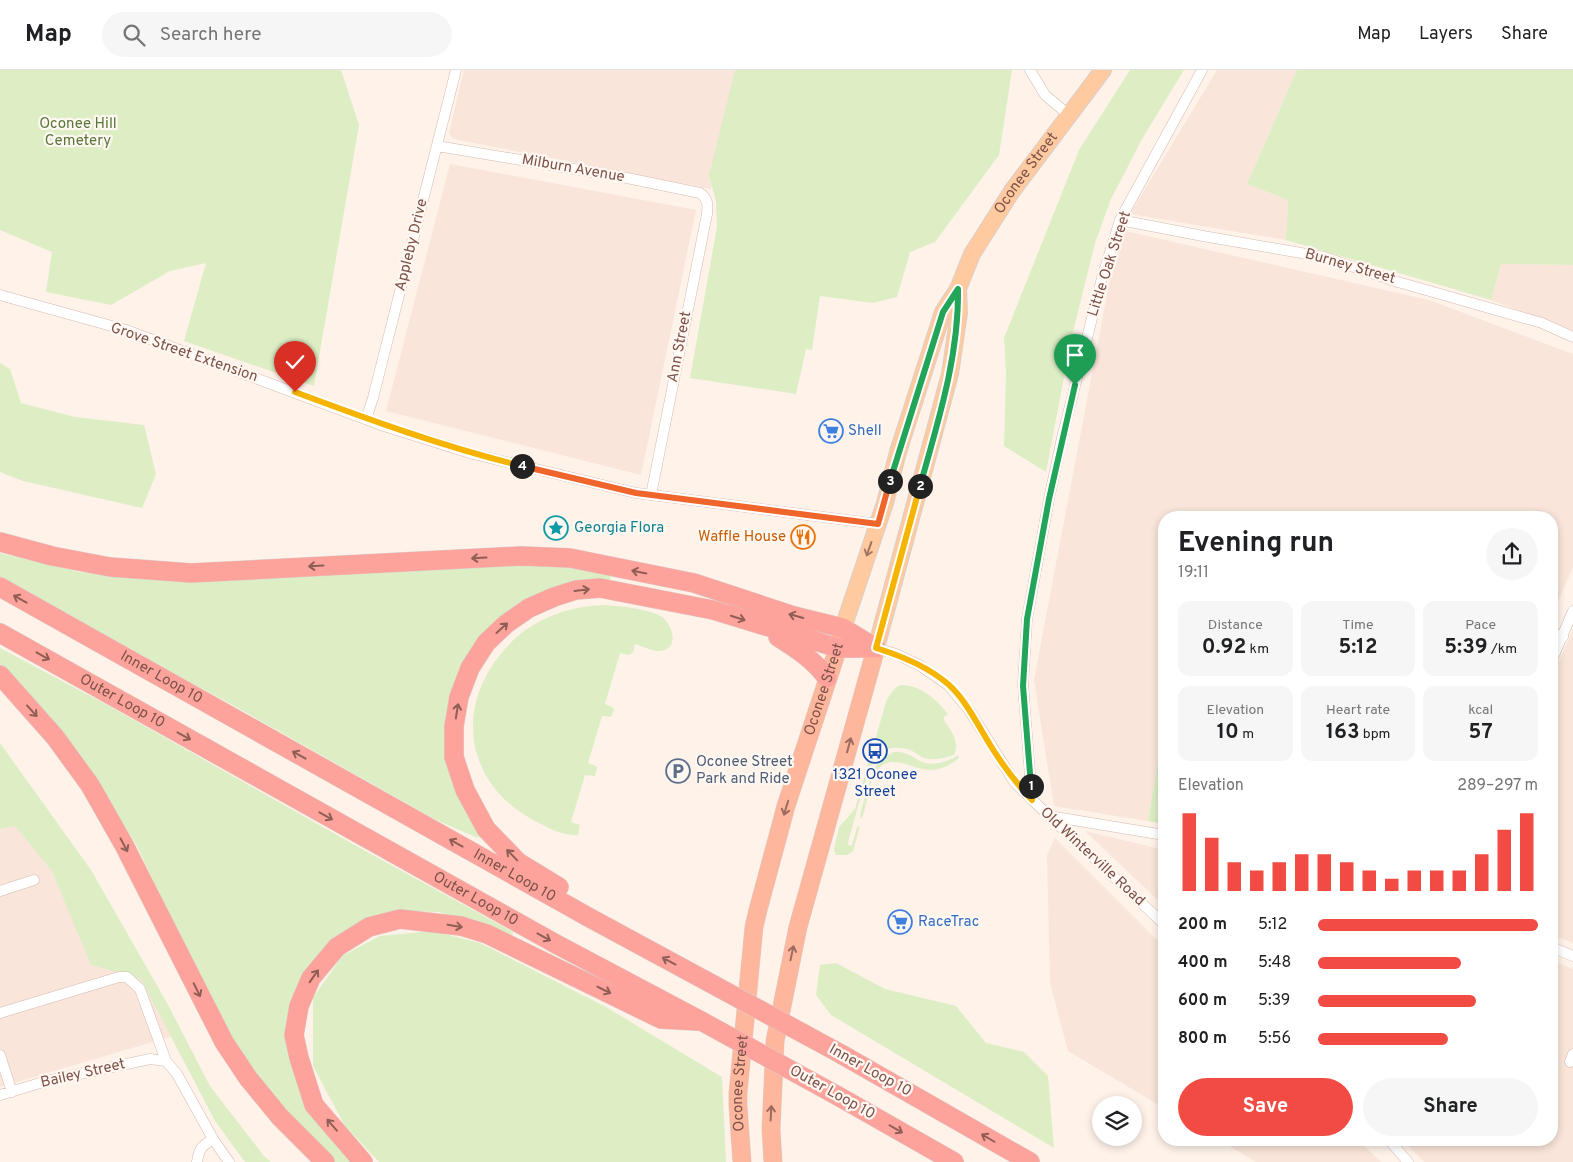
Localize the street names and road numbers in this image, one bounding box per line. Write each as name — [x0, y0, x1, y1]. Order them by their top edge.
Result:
street label: Oconee Street — [990, 129, 1062, 218]
street label: Milburn Avenue — [520, 151, 626, 187]
street label: Appleby Drive — [391, 197, 433, 293]
street label: Little Oak Street — [1084, 209, 1136, 319]
street label: Burney Street — [1303, 245, 1397, 289]
street label: Ann Street — [664, 310, 696, 384]
street label: Grove Street Extension — [108, 319, 260, 387]
street label: Oconee Street — [800, 641, 848, 738]
street label: Inner Loop 10 — [117, 647, 206, 708]
street label: Outer Loop 10 — [76, 670, 168, 733]
street label: Old Winterville Road — [1036, 803, 1148, 911]
street label: Inner Loop 10 — [470, 845, 559, 906]
street label: Outer Loop 10 — [429, 868, 522, 931]
street label: Oconee Street — [728, 1034, 753, 1132]
street label: Inner Loop 10 — [825, 1040, 915, 1102]
street label: Bailey Street — [39, 1055, 127, 1093]
street label: Outer Loop 10 — [786, 1062, 878, 1124]

